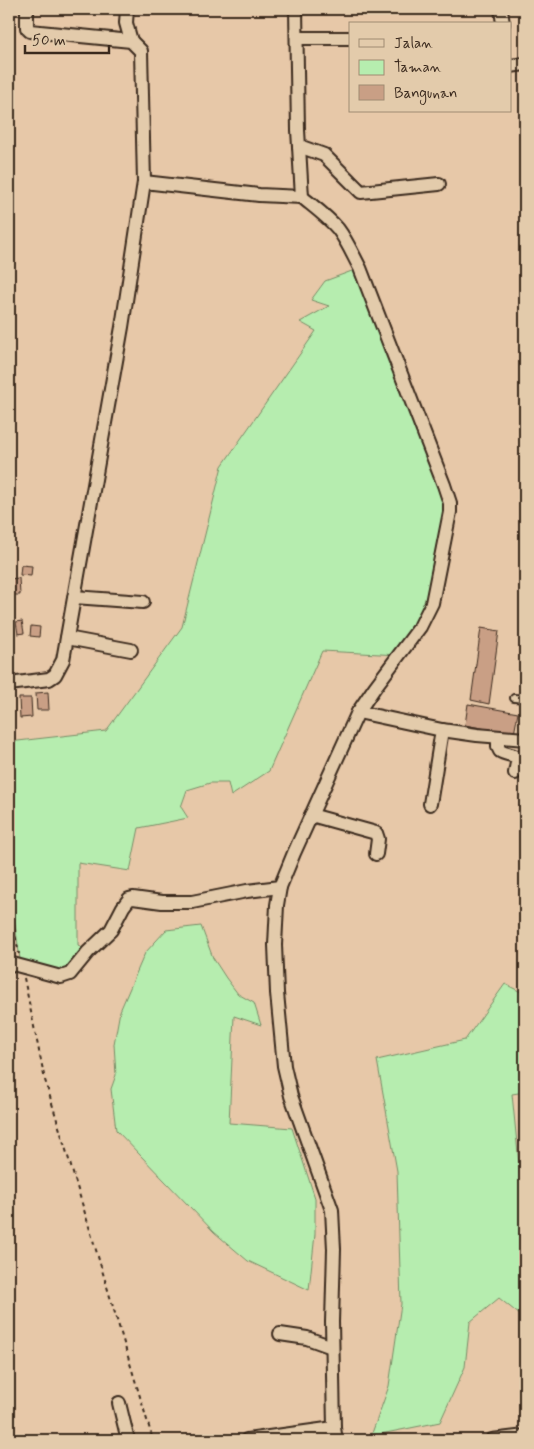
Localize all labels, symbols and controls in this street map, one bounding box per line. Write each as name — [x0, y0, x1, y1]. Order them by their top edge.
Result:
scale bar — [25, 22, 109, 54]
legend — [349, 22, 512, 112]
text: 50 m — [32, 31, 66, 51]
text: Jalan — [394, 34, 433, 54]
text: Taman — [394, 58, 442, 78]
text: Bangunan — [394, 84, 457, 105]

